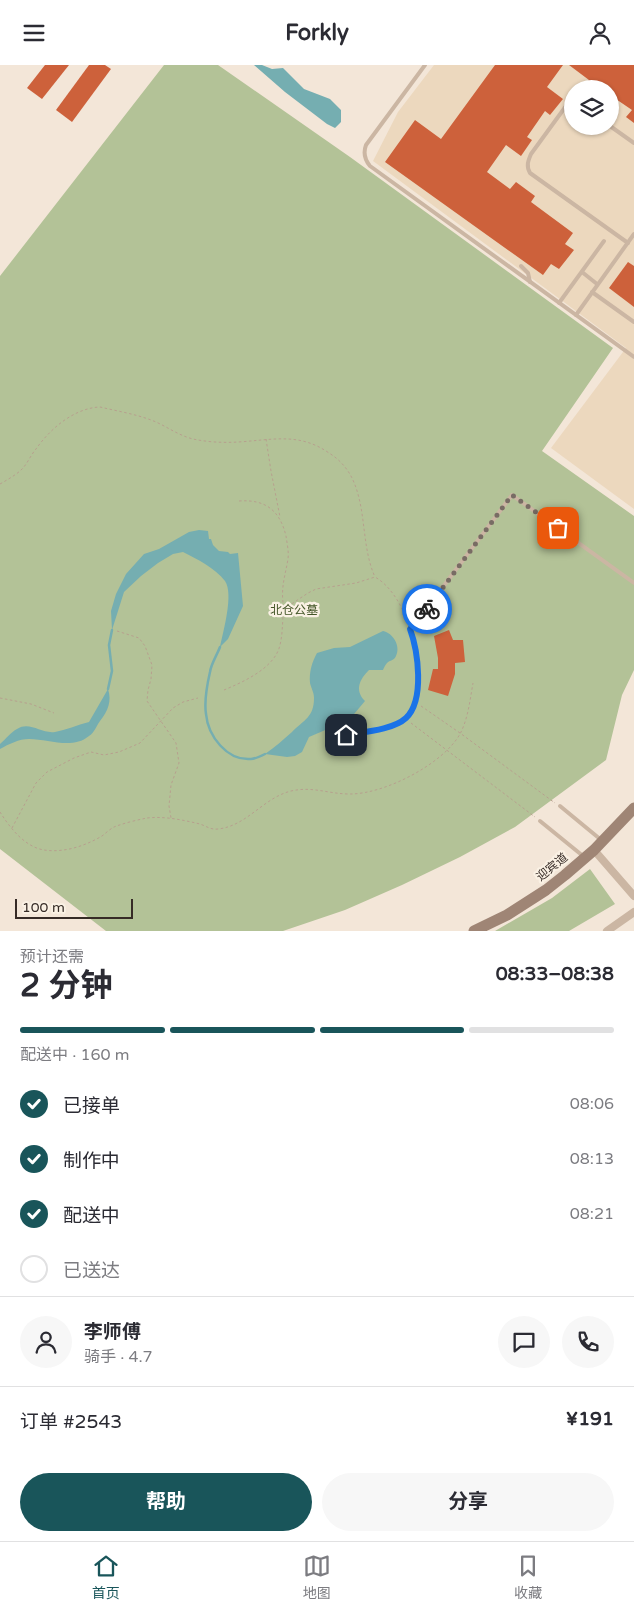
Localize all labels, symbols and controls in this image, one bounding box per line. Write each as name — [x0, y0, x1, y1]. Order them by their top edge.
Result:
icon: menu — [20, 19, 48, 47]
icon: person — [586, 19, 614, 47]
text: Forkly — [285, 20, 349, 46]
map controls — [564, 80, 619, 135]
button: layers — [564, 80, 619, 135]
pin — [537, 507, 579, 549]
icon: bag — [544, 514, 572, 542]
courier — [402, 584, 452, 634]
icon: bike — [413, 595, 441, 623]
park label: 北仓公墓 — [270, 603, 318, 617]
pin — [325, 714, 367, 756]
icon: home — [332, 721, 360, 749]
street label: 迎宾道 — [534, 850, 570, 884]
scale bar — [15, 896, 132, 919]
text: 100 m — [22, 899, 65, 916]
text: 预计还需 — [20, 947, 84, 967]
text: 08:33–08:38 — [496, 963, 614, 985]
text: 2 分钟 — [20, 967, 112, 1005]
text: 配送中 · 160 m — [20, 1045, 129, 1065]
icon: check — [20, 1090, 48, 1118]
text: 08:06 — [570, 1094, 614, 1114]
text: 已接单 — [63, 1095, 120, 1117]
icon: check — [20, 1145, 48, 1173]
text: 08:13 — [570, 1149, 614, 1169]
text: 制作中 — [63, 1150, 120, 1172]
icon: check — [20, 1200, 48, 1228]
text: 08:21 — [570, 1204, 614, 1224]
text: 配送中 — [63, 1205, 120, 1227]
text: 已送达 — [63, 1260, 120, 1282]
button: person — [20, 1316, 72, 1368]
button: chat — [498, 1316, 550, 1368]
button: phone — [562, 1316, 614, 1368]
text: 李师傅 — [84, 1321, 141, 1343]
text: 骑手 · 4.7 — [84, 1347, 153, 1367]
text: ¥191 — [566, 1408, 614, 1430]
text: 订单 #2543 — [20, 1411, 122, 1433]
button: 帮助 — [20, 1473, 312, 1531]
button: 分享 — [322, 1473, 614, 1531]
tab: 首页 — [92, 1552, 120, 1602]
tab: 地图 — [303, 1552, 331, 1602]
tab: 收藏 — [514, 1552, 542, 1602]

